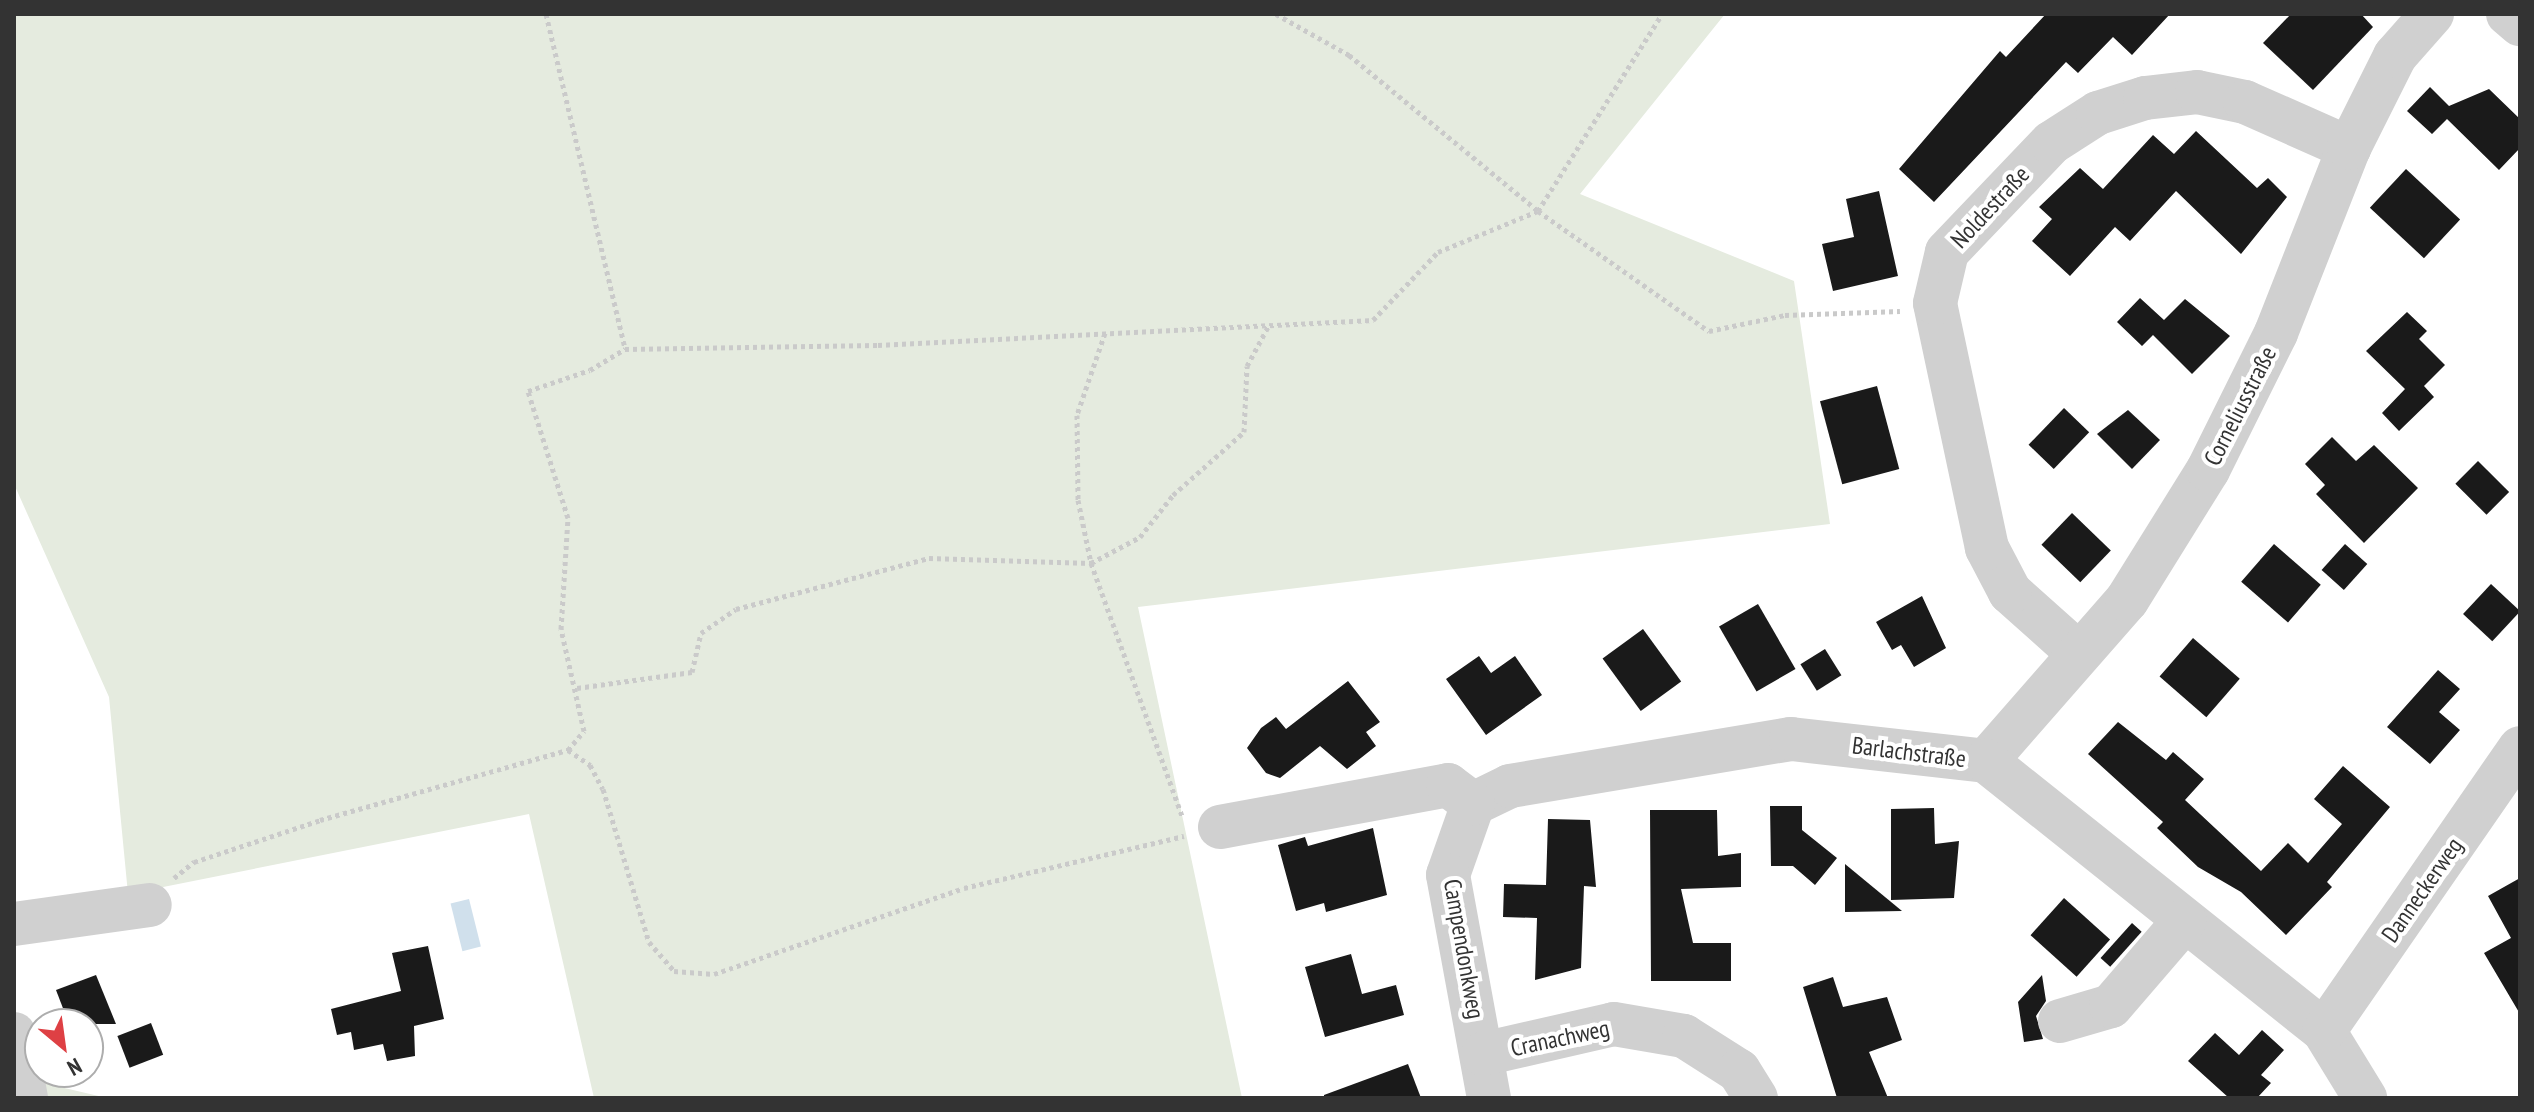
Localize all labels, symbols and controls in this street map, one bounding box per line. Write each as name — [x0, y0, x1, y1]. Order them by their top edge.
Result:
street label: Noldestraße — [1945, 160, 2035, 254]
street label: Corneliusstraße — [2198, 342, 2282, 470]
street label: Barlachstraße — [1851, 731, 1967, 773]
street label: Danneckerweg — [2375, 832, 2469, 948]
street label: Campendonkweg — [1438, 877, 1490, 1021]
north arrow — [24, 1008, 104, 1088]
street label: Cranachweg — [1508, 1014, 1612, 1062]
text: N — [63, 1052, 87, 1082]

